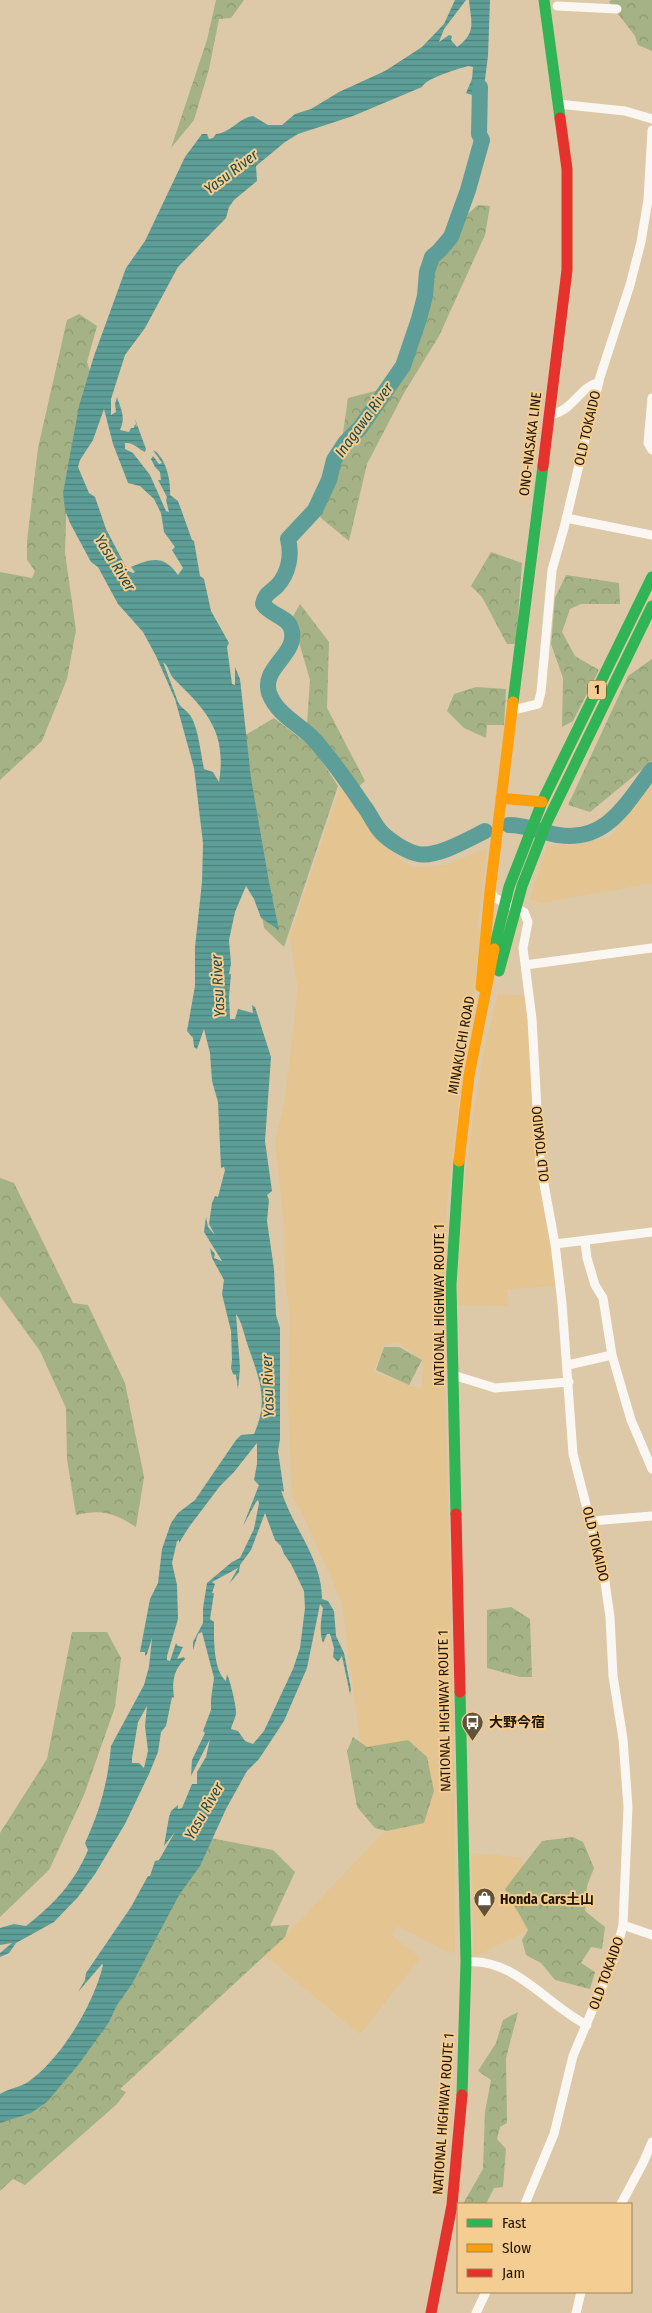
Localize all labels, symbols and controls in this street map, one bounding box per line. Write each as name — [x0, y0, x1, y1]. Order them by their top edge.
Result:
water label: Yasu River — [201, 145, 262, 198]
water label: Inagawa River — [331, 379, 397, 460]
street label: OLD TOKAIDO — [571, 389, 604, 467]
street label: ONO-NASAKA LINE — [516, 391, 545, 497]
water label: Yasu River — [91, 532, 140, 595]
road number: 1 — [588, 680, 606, 700]
water label: Yasu River — [207, 953, 229, 1018]
street label: MINAKUCHI ROAD — [445, 995, 478, 1095]
street label: OLD TOKAIDO — [528, 1105, 553, 1183]
street label: NATIONAL HIGHWAY ROUTE 1 — [431, 1224, 448, 1386]
water label: Yasu River — [258, 1354, 278, 1418]
street label: OLD TOKAIDO — [579, 1505, 612, 1584]
street label: NATIONAL HIGHWAY ROUTE 1 — [435, 1630, 454, 1792]
bus stop icon: 大野今宿 — [461, 1710, 485, 1741]
place label: 大野今宿 — [489, 1714, 545, 1731]
water label: Yasu River — [181, 1779, 228, 1843]
shop icon: Honda Cars土山 — [472, 1887, 496, 1918]
place label: Honda Cars土山 — [500, 1891, 594, 1908]
street label: OLD TOKAIDO — [585, 1934, 628, 2012]
street label: NATIONAL HIGHWAY ROUTE 1 — [429, 2033, 458, 2195]
legend — [457, 2203, 632, 2293]
text: Fast — [502, 2214, 526, 2232]
text: Slow — [502, 2239, 531, 2257]
text: Jam — [502, 2264, 525, 2282]

